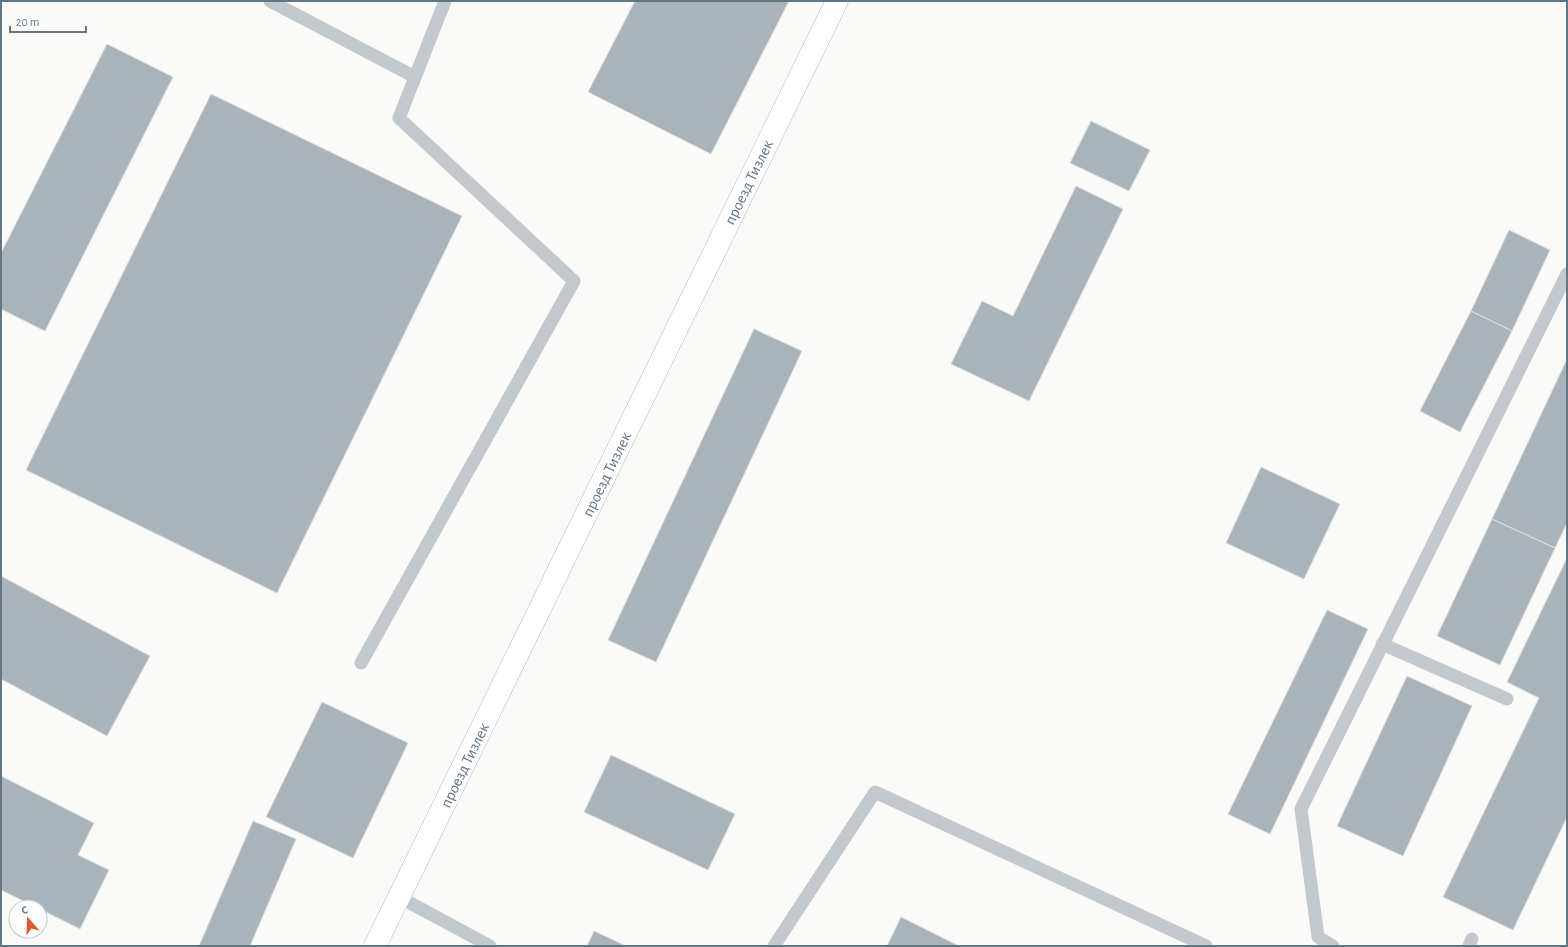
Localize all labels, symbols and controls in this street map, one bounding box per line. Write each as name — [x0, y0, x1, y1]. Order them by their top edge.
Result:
scale bar — [10, 8, 86, 34]
text: 20 m — [16, 16, 39, 28]
street label: проезд Тизлек — [722, 137, 777, 227]
street label: проезд Тизлек — [580, 429, 635, 519]
street label: проезд Тизлек — [438, 720, 493, 810]
north arrow — [8, 899, 48, 939]
text: С — [20, 904, 29, 916]

